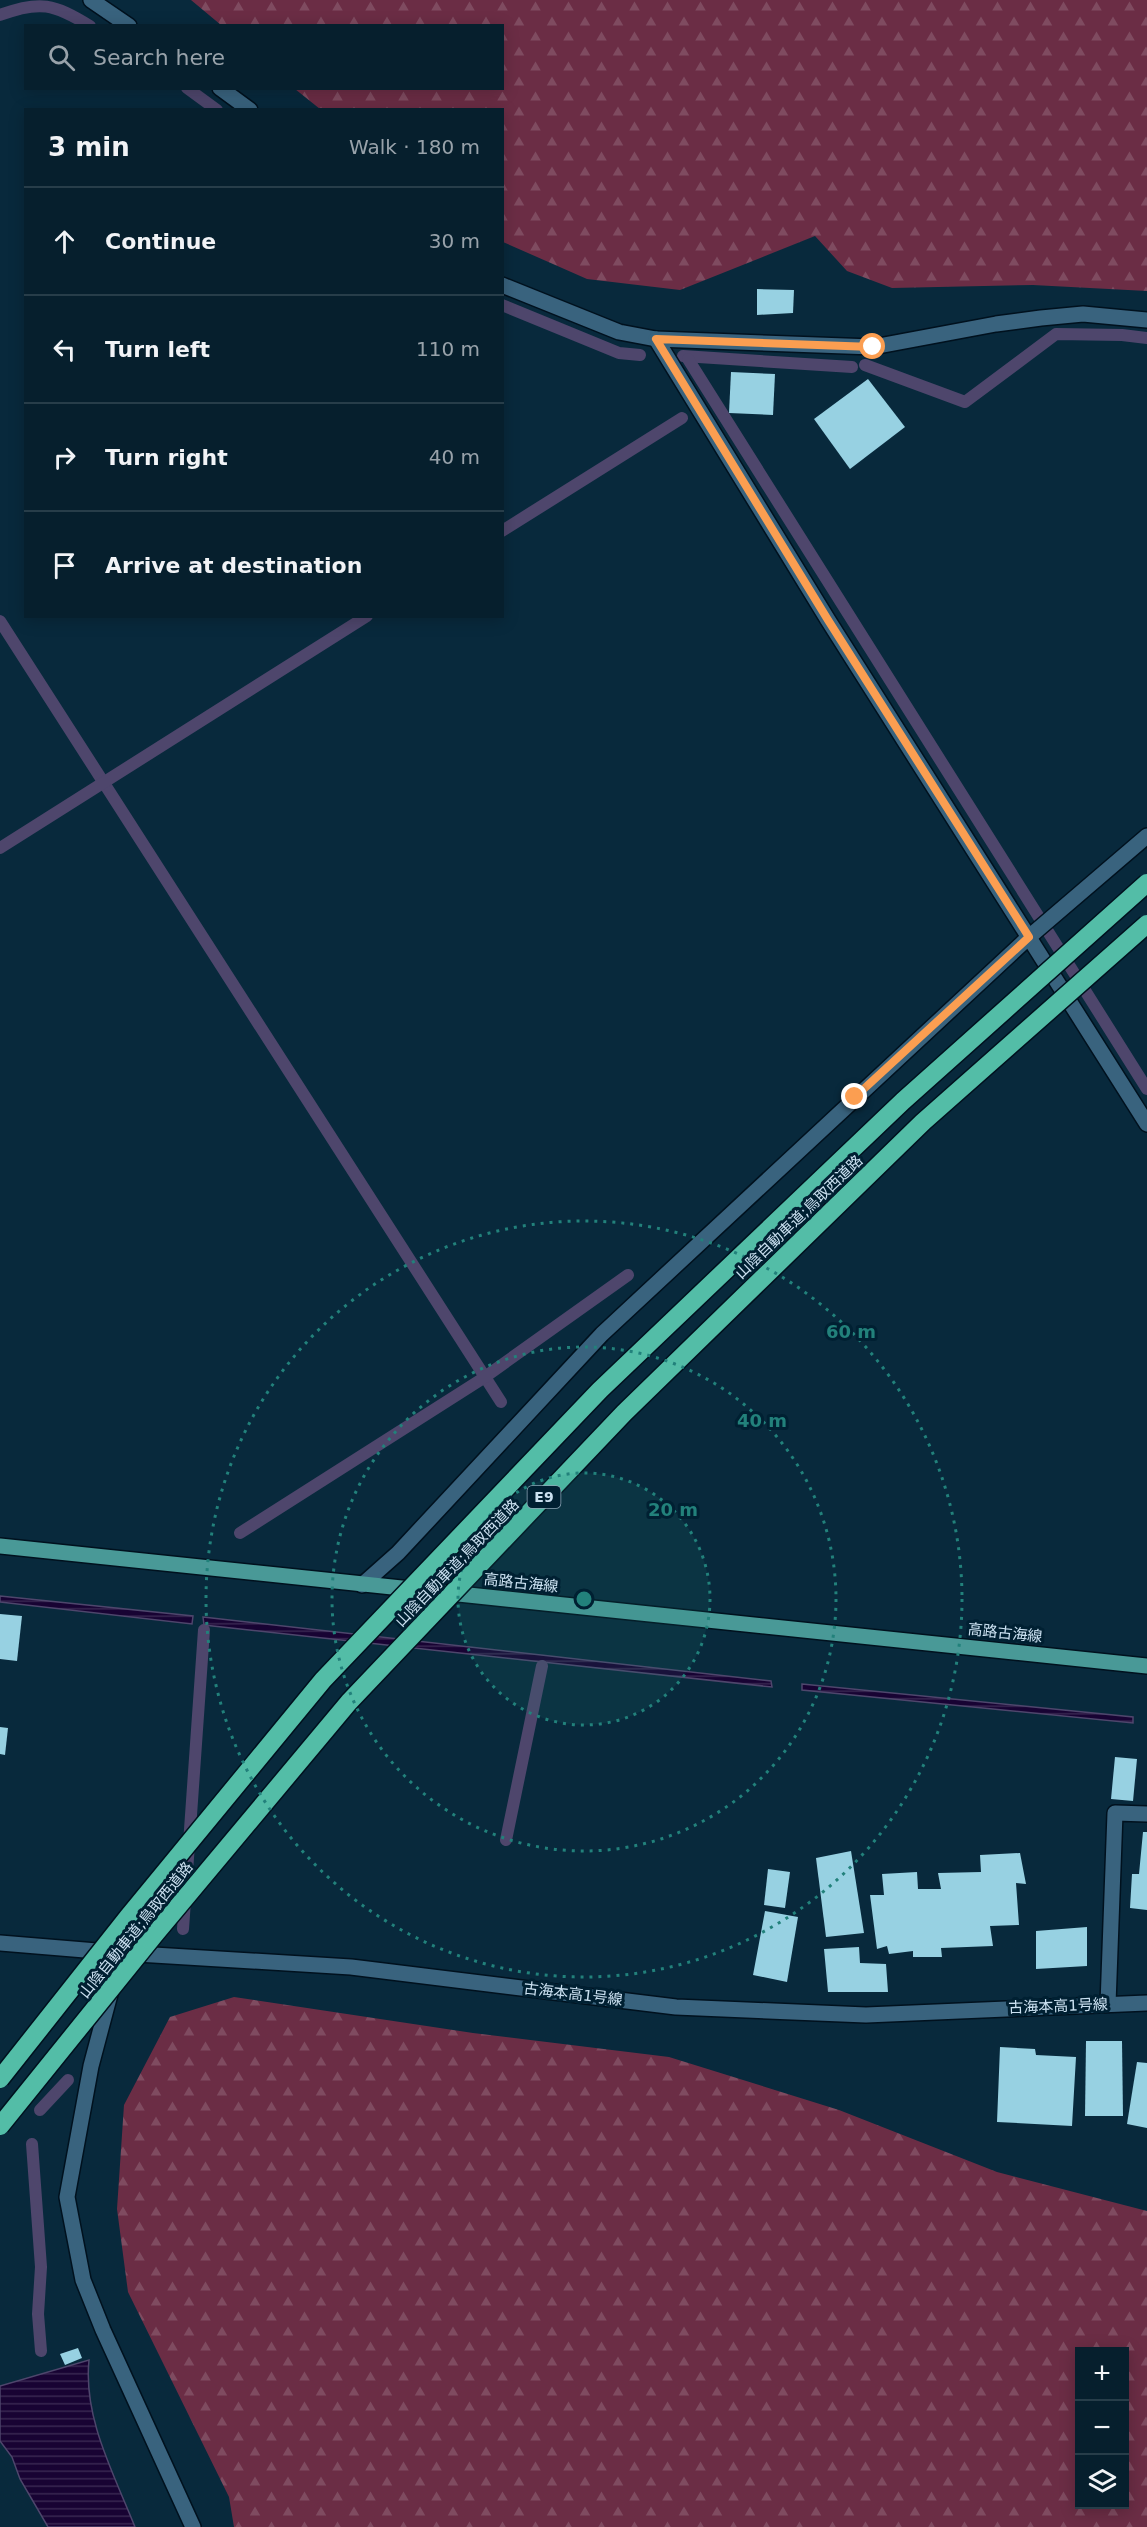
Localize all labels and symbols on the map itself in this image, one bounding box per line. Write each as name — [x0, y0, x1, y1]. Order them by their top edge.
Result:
route start — [859, 333, 885, 359]
route end — [841, 1083, 867, 1109]
street label: 山陰自動車道;鳥取西道路 — [732, 1151, 866, 1283]
text: 60 m — [826, 1321, 876, 1342]
text: 40 m — [737, 1410, 787, 1431]
road number: E9 — [528, 1486, 560, 1508]
street label: 山陰自動車道;鳥取西道路 — [391, 1496, 523, 1630]
text: 20 m — [648, 1499, 698, 1520]
street label: 高路古海線 — [483, 1570, 559, 1596]
centre of rings — [574, 1589, 594, 1609]
street label: 高路古海線 — [967, 1620, 1043, 1646]
street label: 山陰自動車道;鳥取西道路 — [75, 1858, 197, 2002]
street label: 古海本高1号線 — [523, 1979, 623, 2009]
street label: 古海本高1号線 — [1008, 1995, 1108, 2017]

